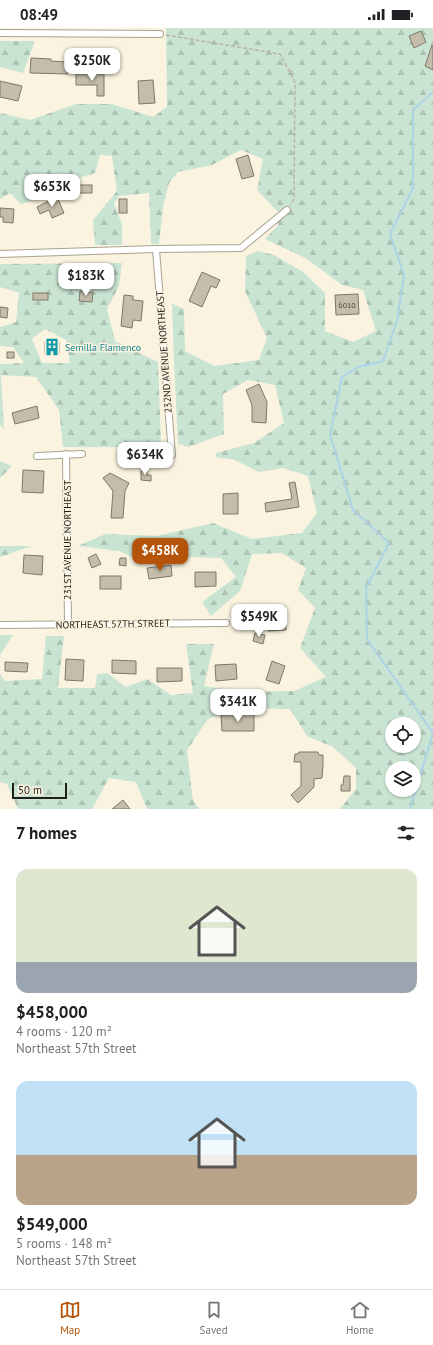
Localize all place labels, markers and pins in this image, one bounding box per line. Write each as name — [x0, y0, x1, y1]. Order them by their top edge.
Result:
pin: $250K — [64, 48, 120, 82]
pin: $653K — [24, 174, 80, 208]
pin: $183K — [58, 263, 114, 297]
building icon: Semilla Flamenco — [42, 337, 62, 357]
place label: Semilla Flamenco — [65, 341, 141, 354]
pin: $634K — [117, 442, 173, 476]
pin: $458K — [132, 538, 188, 572]
pin: $549K — [231, 604, 287, 638]
pin: $341K — [210, 689, 266, 723]

